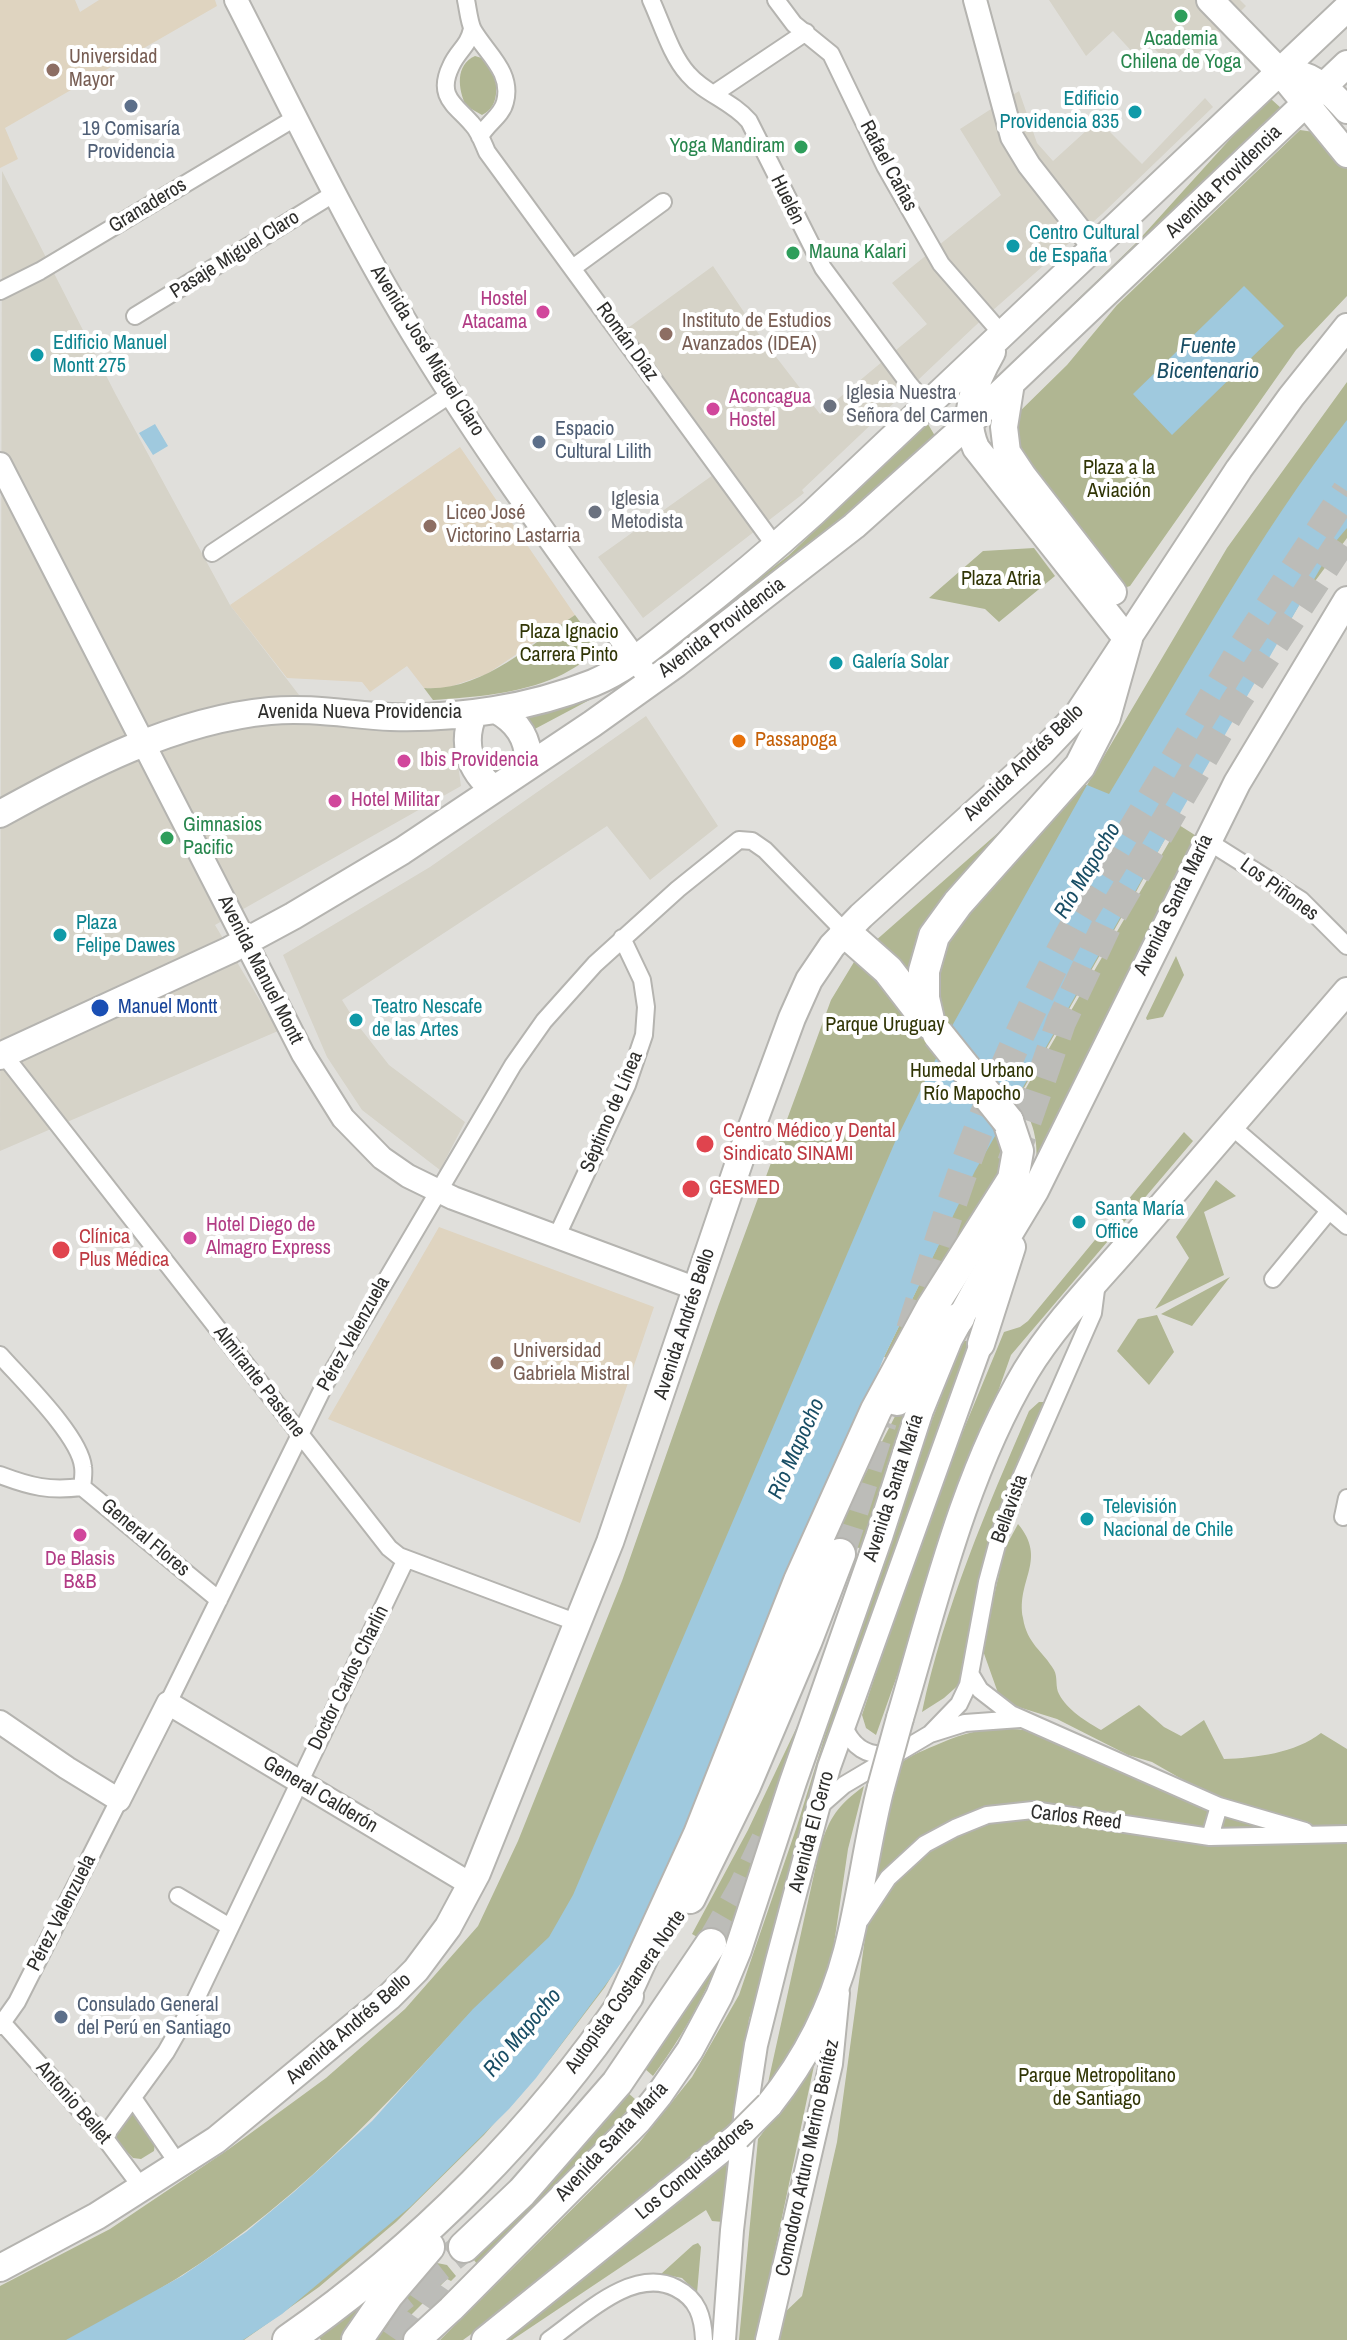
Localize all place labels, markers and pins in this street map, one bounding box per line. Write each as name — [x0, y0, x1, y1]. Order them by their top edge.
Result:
marker: Academia Chilena de Yoga — [1172, 7, 1190, 25]
place label: Academia Chilena de Yoga — [1121, 28, 1241, 75]
place label: Universidad Mayor — [69, 46, 157, 93]
marker: Universidad Mayor — [44, 61, 62, 79]
place label: Edificio Providencia 835 — [1000, 88, 1119, 135]
marker: 19 Comisaría Providencia — [122, 97, 140, 115]
marker: Edificio Providencia 835 — [1126, 103, 1144, 121]
place label: 19 Comisaría Providencia — [82, 118, 180, 165]
place label: Yoga Mandiram — [670, 135, 785, 159]
marker: Yoga Mandiram — [792, 138, 810, 156]
place label: Centro Cultural de España — [1029, 222, 1139, 269]
marker: Centro Cultural de España — [1004, 237, 1022, 255]
place label: Mauna Kalari — [809, 241, 907, 265]
marker: Mauna Kalari — [784, 244, 802, 262]
place label: Hostel Atacama — [462, 288, 527, 335]
marker: Hostel Atacama — [534, 303, 552, 321]
place label: Instituto de Estudios Avanzados (IDEA) — [682, 310, 832, 357]
marker: Instituto de Estudios Avanzados (IDEA) — [657, 325, 675, 343]
place label: Edificio Manuel Montt 275 — [53, 332, 167, 379]
marker: Edificio Manuel Montt 275 — [28, 346, 46, 364]
place label: Iglesia Nuestra Señora del Carmen — [846, 382, 988, 429]
place label: Aconcagua Hostel — [729, 386, 811, 433]
marker: Iglesia Nuestra Señora del Carmen — [821, 397, 839, 415]
marker: Aconcagua Hostel — [704, 400, 722, 418]
place label: Espacio Cultural Lilith — [555, 418, 652, 465]
marker: Espacio Cultural Lilith — [530, 433, 548, 451]
place label: Iglesia Metodista — [611, 488, 683, 535]
place label: Liceo José Victorino Lastarria — [446, 502, 581, 549]
marker: Iglesia Metodista — [586, 503, 604, 521]
marker: Liceo José Victorino Lastarria — [421, 517, 439, 535]
place label: Galería Solar — [852, 651, 949, 675]
marker: Galería Solar — [827, 654, 845, 672]
place label: Passapoga — [755, 729, 837, 753]
marker: Passapoga — [730, 732, 748, 750]
place label: Ibis Providencia — [420, 749, 539, 773]
marker: Ibis Providencia — [395, 752, 413, 770]
place label: Hotel Militar — [351, 789, 439, 813]
marker: Hotel Militar — [326, 792, 344, 810]
place label: Gimnasios Pacific — [183, 814, 262, 861]
marker: Gimnasios Pacific — [158, 829, 176, 847]
place label: Plaza Felipe Dawes — [76, 912, 175, 959]
marker: Plaza Felipe Dawes — [51, 926, 69, 944]
place label: Manuel Montt — [118, 996, 217, 1020]
place label: Teatro Nescafe de las Artes — [372, 996, 482, 1043]
marker: Manuel Montt — [89, 997, 111, 1019]
marker: Teatro Nescafe de las Artes — [347, 1011, 365, 1029]
place label: Centro Médico y Dental Sindicato SINAMI — [723, 1120, 895, 1167]
marker: Centro Médico y Dental Sindicato SINAMI — [694, 1133, 716, 1155]
place label: GESMED — [709, 1177, 780, 1201]
marker: GESMED — [680, 1178, 702, 1200]
place label: Santa María Office — [1095, 1198, 1184, 1245]
marker: Santa María Office — [1070, 1213, 1088, 1231]
place label: Hotel Diego de Almagro Express — [206, 1214, 331, 1261]
place label: Clínica Plus Médica — [79, 1226, 169, 1273]
marker: Hotel Diego de Almagro Express — [181, 1229, 199, 1247]
marker: Clínica Plus Médica — [50, 1239, 72, 1261]
place label: Universidad Gabriela Mistral — [513, 1340, 630, 1387]
marker: Universidad Gabriela Mistral — [488, 1354, 506, 1372]
place label: Televisión Nacional de Chile — [1103, 1496, 1233, 1543]
marker: Televisión Nacional de Chile — [1078, 1510, 1096, 1528]
marker: De Blasis B&B — [71, 1526, 89, 1544]
place label: De Blasis B&B — [45, 1548, 115, 1595]
place label: Consulado General del Perú en Santiago — [77, 1994, 231, 2041]
marker: Consulado General del Perú en Santiago — [52, 2008, 70, 2026]

